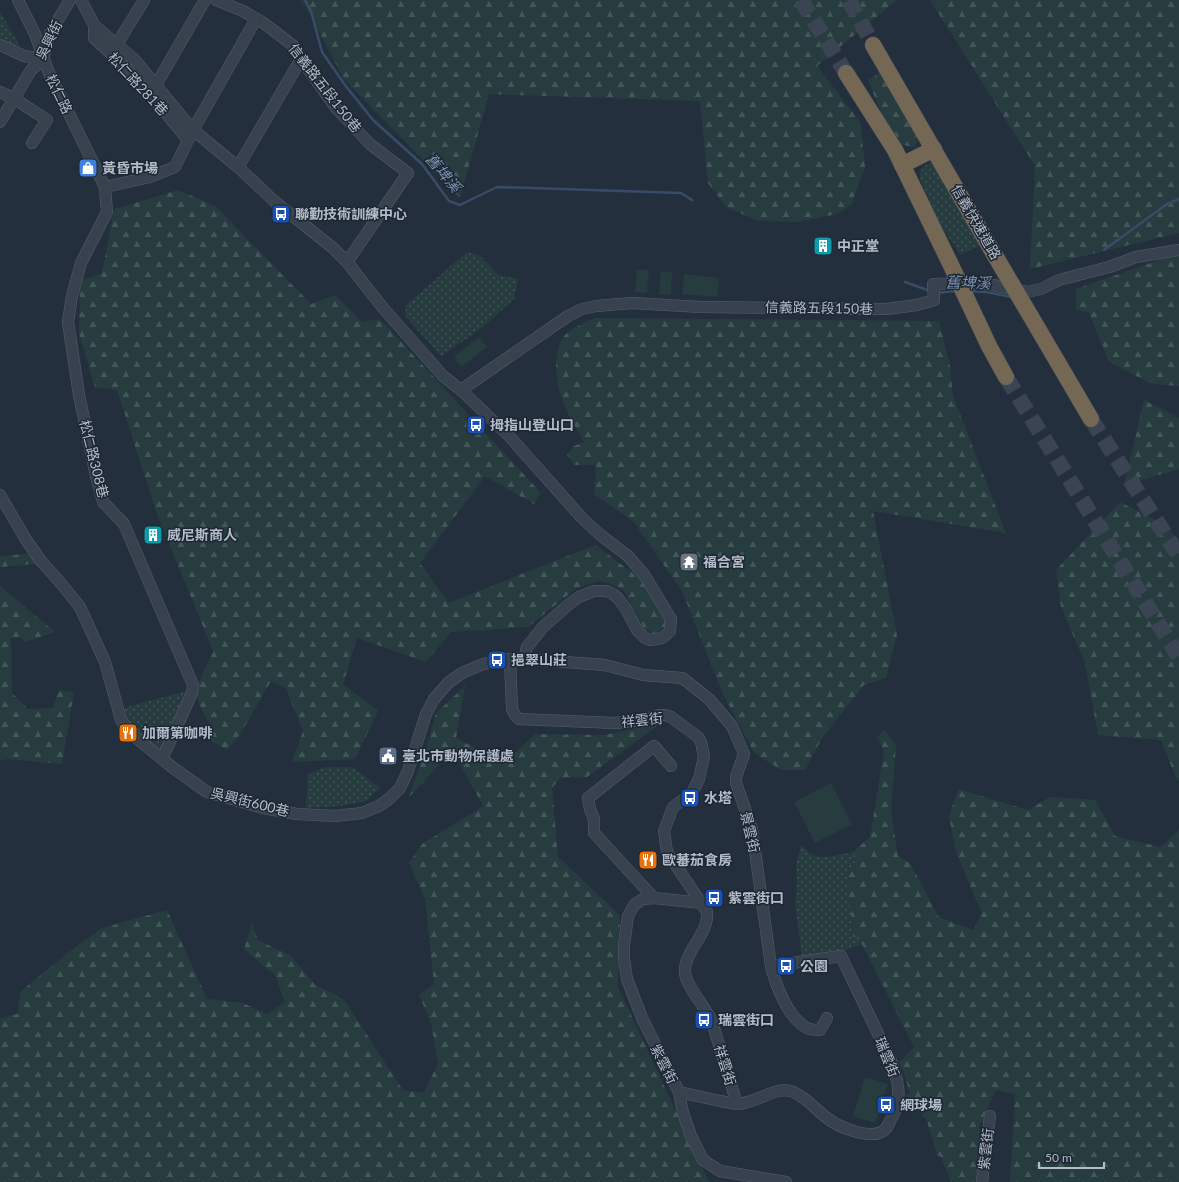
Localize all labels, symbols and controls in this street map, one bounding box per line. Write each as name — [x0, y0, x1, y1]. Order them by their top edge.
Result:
street label: 吳興街 — [32, 17, 65, 62]
street label: 信義路五段150巷 — [285, 40, 365, 136]
street label: 松仁路281巷 — [105, 48, 172, 119]
street label: 松仁路 — [43, 71, 76, 116]
water label: 舊埤溪 — [422, 149, 466, 197]
shop icon: 黃昏市場 — [77, 157, 99, 179]
place label: 黃昏市場 — [102, 159, 158, 176]
street label: 信義快速道路 — [948, 181, 1005, 262]
bus stop icon: 聯勤技術訓練中心 — [270, 203, 292, 225]
place label: 聯勤技術訓練中心 — [295, 205, 407, 222]
building icon: 中正堂 — [812, 235, 834, 257]
place label: 中正堂 — [837, 237, 879, 254]
water label: 舊埤溪 — [945, 273, 993, 291]
street label: 信義路五段150巷 — [765, 298, 873, 317]
bus stop icon: 拇指山登山口 — [465, 414, 487, 436]
place label: 拇指山登山口 — [490, 416, 574, 433]
street label: 松仁路308巷 — [77, 418, 112, 500]
building icon: 威尼斯商人 — [142, 524, 164, 546]
place label: 威尼斯商人 — [167, 526, 237, 543]
temple icon: 福合宮 — [678, 551, 700, 573]
place label: 福合宮 — [703, 553, 745, 570]
bus stop icon: 挹翠山莊 — [486, 649, 508, 671]
place label: 挹翠山莊 — [511, 651, 567, 668]
street label: 祥雲街 — [620, 709, 664, 730]
restaurant icon: 加爾第咖啡 — [117, 722, 139, 744]
place label: 加爾第咖啡 — [142, 724, 213, 741]
public building icon: 臺北市動物保護處 — [377, 745, 399, 767]
place label: 臺北市動物保護處 — [402, 747, 514, 764]
street label: 吳興街600巷 — [209, 784, 291, 819]
bus stop icon: 水塔 — [679, 787, 701, 809]
place label: 水塔 — [704, 789, 732, 806]
street label: 景雲街 — [737, 810, 763, 854]
restaurant icon: 歐蕃茄食房 — [637, 849, 659, 871]
place label: 歐蕃茄食房 — [662, 851, 732, 868]
bus stop icon: 紫雲街口 — [703, 887, 725, 909]
place label: 紫雲街口 — [728, 889, 784, 906]
bus stop icon: 公園 — [775, 955, 797, 977]
place label: 公園 — [800, 957, 828, 974]
bus stop icon: 瑞雲街口 — [693, 1009, 715, 1031]
place label: 瑞雲街口 — [718, 1011, 774, 1028]
street label: 瑞雲街 — [872, 1034, 903, 1079]
street label: 紫雲街 — [647, 1041, 682, 1086]
street label: 祥雲街 — [711, 1042, 740, 1087]
bus stop icon: 網球場 — [875, 1094, 897, 1116]
place label: 網球場 — [900, 1096, 942, 1113]
street label: 紫雲街 — [975, 1127, 996, 1171]
scale bar — [1039, 1144, 1104, 1170]
text: 50 m — [1045, 1150, 1072, 1165]

